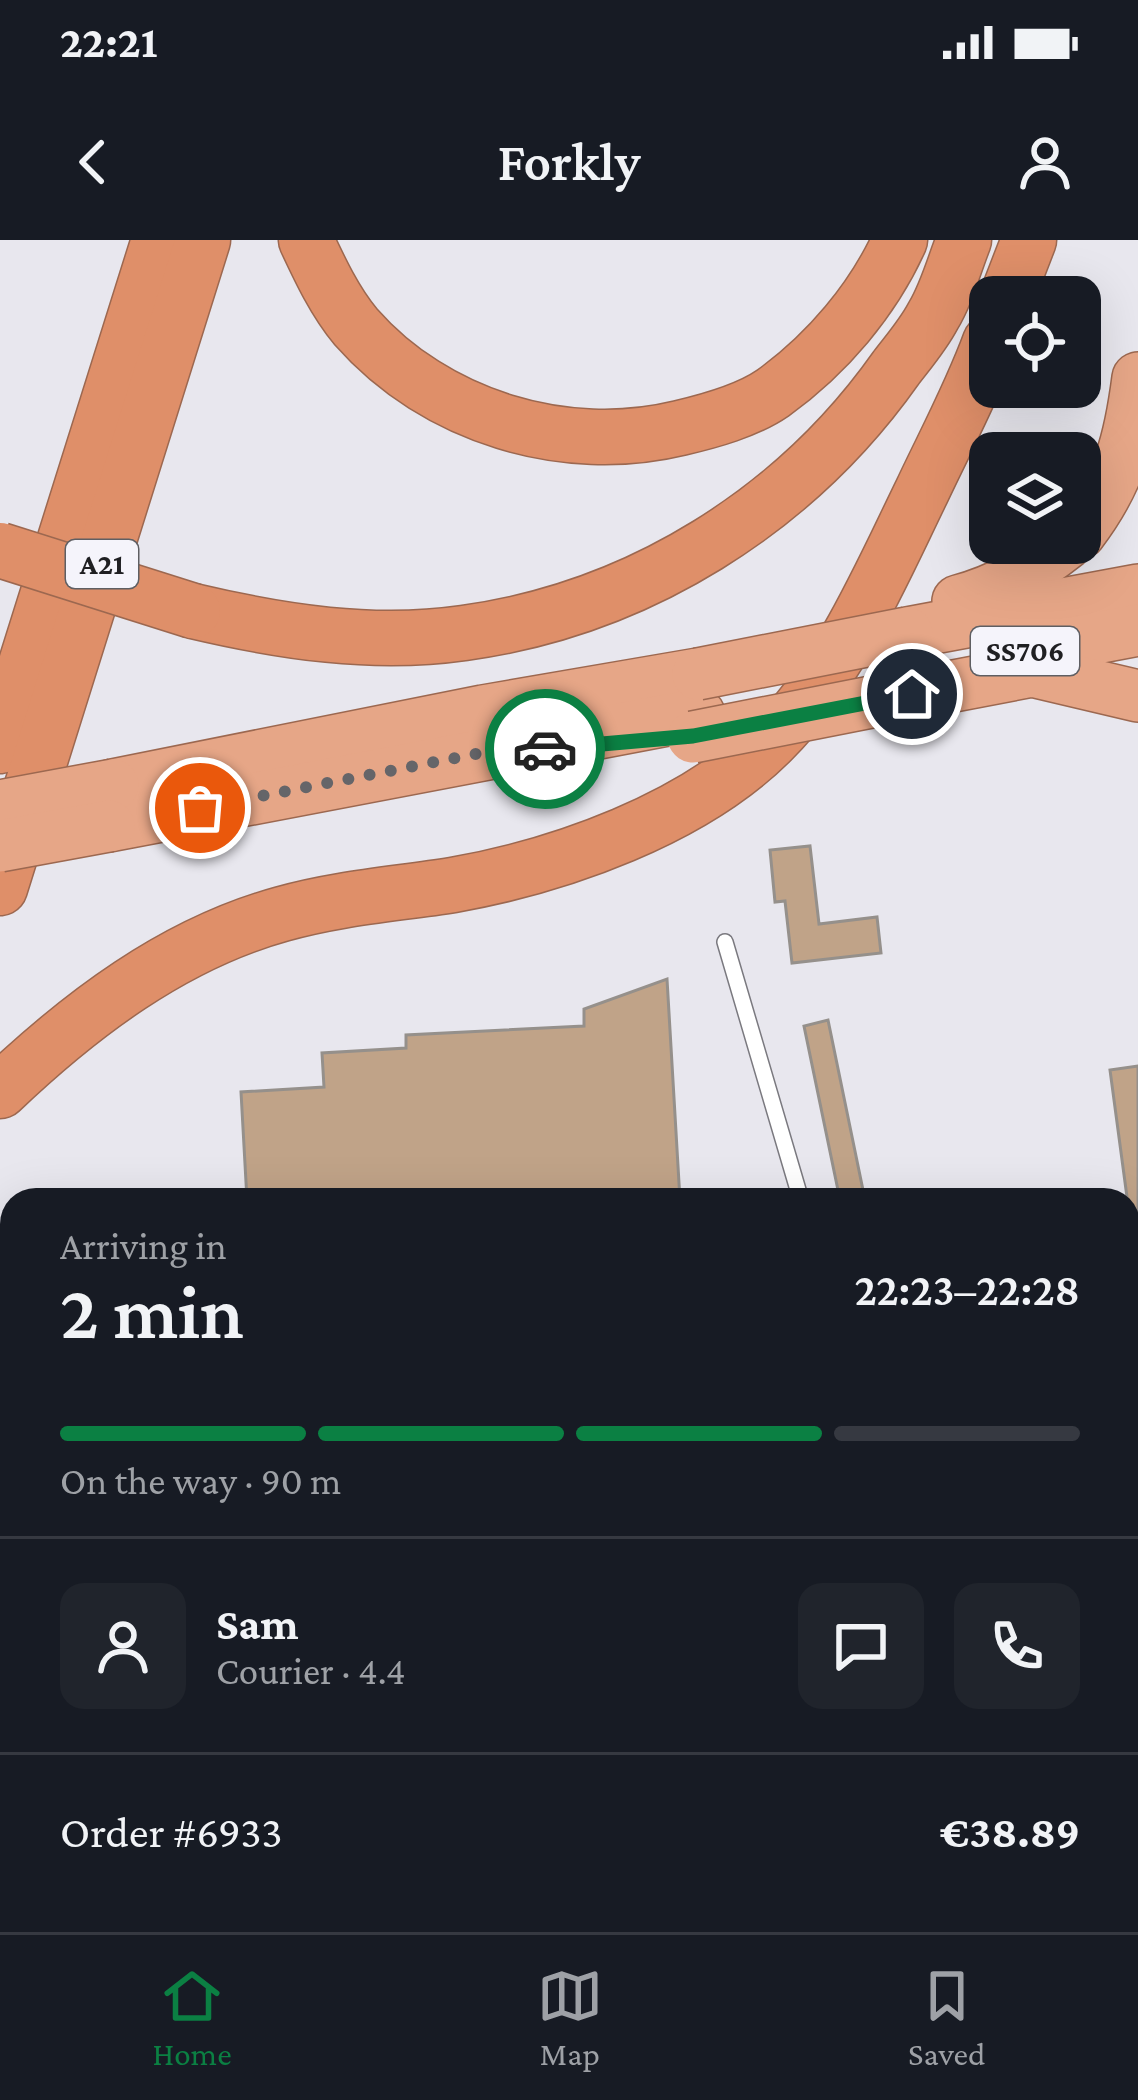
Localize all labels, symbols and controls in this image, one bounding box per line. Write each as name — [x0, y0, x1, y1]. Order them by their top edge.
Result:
text: 22:21 — [60, 17, 158, 67]
icon: back — [60, 129, 126, 195]
icon: person — [1012, 129, 1078, 195]
text: Forkly — [498, 132, 640, 192]
map controls — [969, 276, 1101, 564]
button: locate — [969, 276, 1101, 408]
button: layers — [969, 432, 1101, 564]
road number: A21 — [66, 540, 138, 588]
road number: SS706 — [971, 627, 1079, 675]
pin — [861, 643, 963, 745]
icon: home — [879, 661, 945, 727]
courier — [485, 689, 605, 809]
icon: car — [512, 716, 578, 782]
pin — [149, 757, 251, 859]
icon: bag — [167, 775, 233, 841]
text: Arriving in — [60, 1224, 227, 1267]
text: 22:23–22:28 — [854, 1265, 1080, 1315]
text: 2 min — [60, 1268, 244, 1355]
text: On the way · 90 m — [60, 1459, 341, 1502]
button: person — [60, 1583, 186, 1709]
button: chat — [798, 1583, 924, 1709]
button: phone — [954, 1583, 1080, 1709]
text: Sam — [216, 1599, 299, 1649]
text: Courier · 4.4 — [216, 1649, 406, 1692]
text: Order #6933 — [60, 1807, 283, 1857]
text: €38.89 — [940, 1807, 1080, 1857]
tab: Home — [153, 1963, 232, 2072]
tab: Map — [537, 1963, 603, 2072]
tab: Saved — [908, 1963, 985, 2072]

